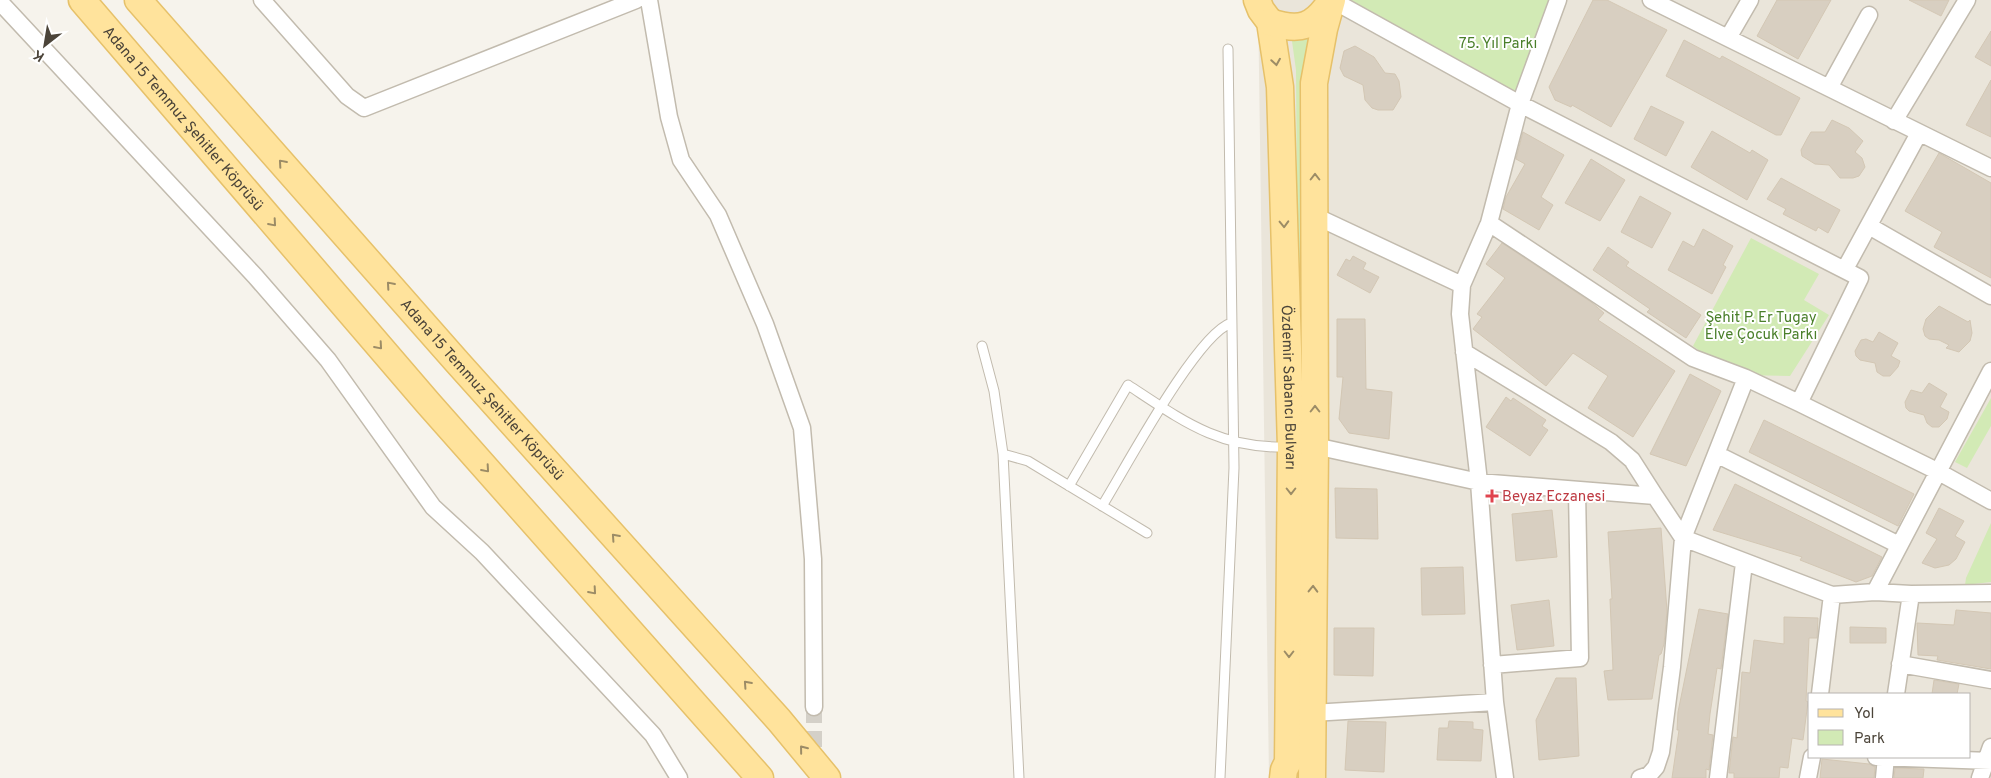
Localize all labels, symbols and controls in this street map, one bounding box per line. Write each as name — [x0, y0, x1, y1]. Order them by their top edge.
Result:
north arrow — [20, 20, 70, 70]
street label: Adana 15 Temmuz Şehitler Köprüsü — [98, 23, 267, 216]
park label: 75. Yıl Parkı — [1459, 35, 1537, 54]
text: K — [30, 45, 48, 65]
one-way arrow — [1271, 57, 1281, 66]
one-way arrow — [279, 160, 288, 169]
one-way arrow — [1310, 173, 1320, 180]
one-way arrow — [267, 217, 276, 226]
one-way arrow — [1279, 220, 1289, 228]
one-way arrow — [386, 282, 395, 291]
street label: Adana 15 Temmuz Şehitler Köprüsü — [395, 296, 567, 485]
street label: Özdemir Sabancı Bulvarı — [1276, 305, 1299, 470]
park label: Şehit P. Er Tugay Elve Çocuk Parkı — [1705, 309, 1817, 345]
one-way arrow — [373, 340, 382, 349]
one-way arrow — [1310, 405, 1320, 413]
one-way arrow — [480, 463, 489, 472]
one-way arrow — [1285, 488, 1296, 496]
place label: Beyaz Eczanesi — [1502, 488, 1605, 507]
marker: Beyaz Eczanesi — [1486, 490, 1498, 502]
one-way arrow — [611, 533, 620, 542]
one-way arrow — [587, 585, 596, 594]
one-way arrow — [1308, 585, 1318, 593]
one-way arrow — [1284, 650, 1294, 658]
one-way arrow — [743, 680, 752, 689]
legend — [1808, 693, 1971, 758]
text: Yol — [1854, 705, 1875, 724]
text: Park — [1854, 730, 1885, 749]
one-way arrow — [801, 746, 809, 755]

